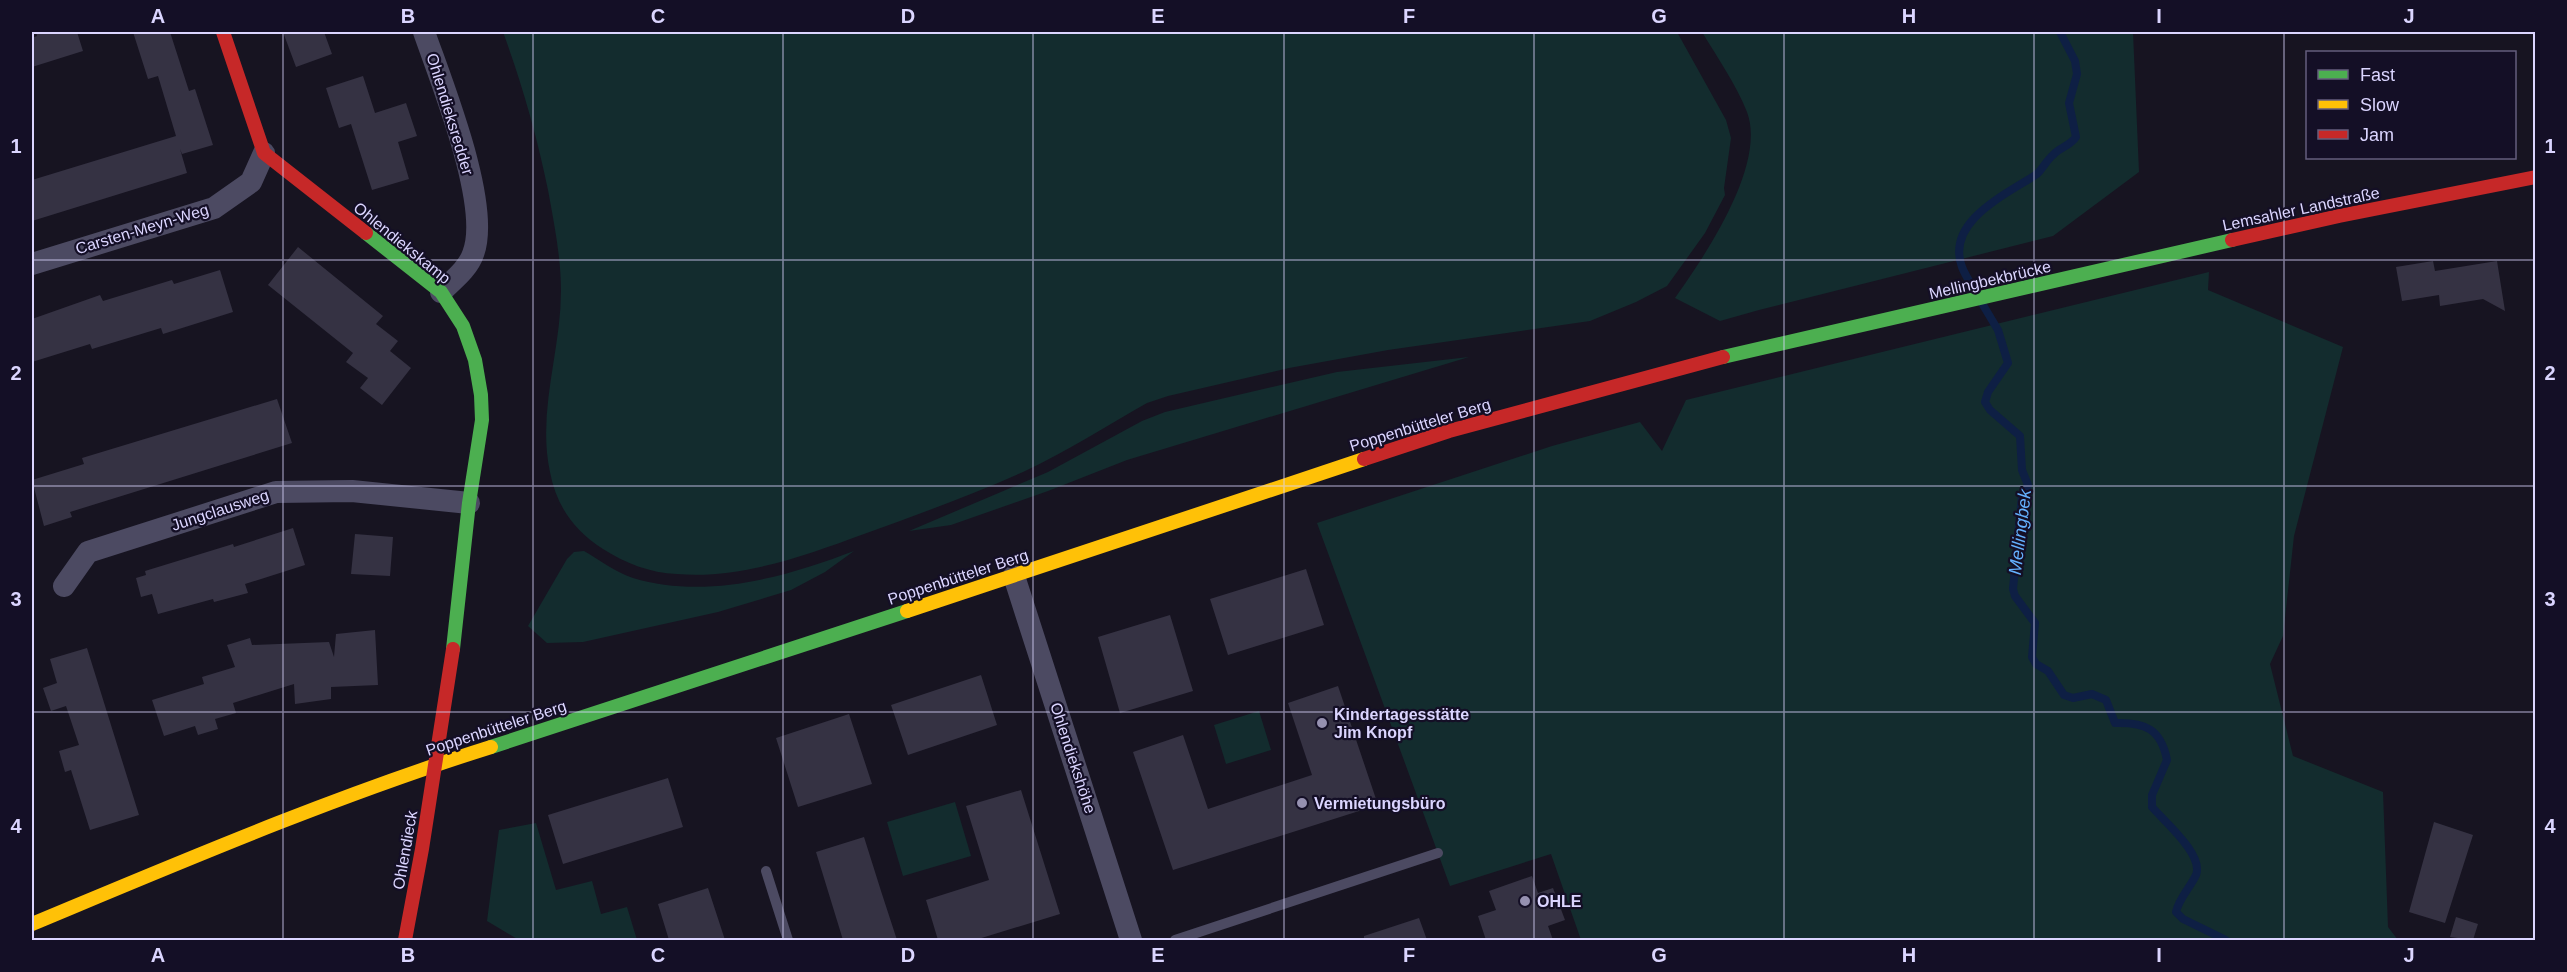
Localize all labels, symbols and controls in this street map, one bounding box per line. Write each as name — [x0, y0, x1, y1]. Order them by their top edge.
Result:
text: A — [151, 5, 165, 27]
text: B — [401, 5, 415, 27]
text: C — [651, 5, 665, 27]
text: D — [901, 5, 915, 27]
text: E — [1151, 5, 1165, 27]
text: F — [1403, 5, 1415, 27]
text: G — [1651, 5, 1667, 27]
text: H — [1902, 5, 1916, 27]
text: I — [2156, 5, 2162, 27]
text: J — [2403, 5, 2415, 27]
street label: Ohlendieksredder — [423, 51, 477, 178]
legend — [2306, 51, 2516, 159]
text: Fast — [2360, 65, 2395, 85]
text: Slow — [2360, 95, 2400, 115]
text: Jam — [2360, 125, 2394, 145]
text: 1 — [10, 135, 22, 157]
text: 1 — [2544, 135, 2556, 157]
street label: Lemsahler Landstraße — [2221, 184, 2381, 234]
street label: Ohlendiekskamp — [350, 199, 454, 287]
street label: Carsten-Meyn-Weg — [73, 201, 211, 257]
street label: Mellingbekbrücke — [1927, 258, 2053, 302]
text: 2 — [10, 362, 22, 384]
text: 2 — [2544, 362, 2556, 384]
street label: Poppenbütteler Berg — [1347, 395, 1493, 455]
street label: Jungclausweg — [169, 486, 271, 534]
water label: Mellingbek — [2005, 487, 2035, 576]
street label: Poppenbütteler Berg — [886, 546, 1030, 608]
text: 3 — [10, 588, 22, 610]
text: 3 — [2544, 588, 2556, 610]
street label: Poppenbütteler Berg — [424, 697, 568, 759]
street label: Ohlendiekshöhe — [1047, 700, 1099, 816]
place label: Kindertagesstätte Jim Knopf — [1334, 706, 1469, 741]
marker: Kindertagesstätte Jim Knopf — [1315, 716, 1329, 730]
place label: Vermietungsbüro — [1314, 795, 1446, 812]
marker: Vermietungsbüro — [1295, 796, 1309, 810]
street label: Ohlendieck — [390, 808, 420, 891]
text: 4 — [10, 815, 22, 837]
text: 4 — [2544, 815, 2556, 837]
place label: OHLE — [1537, 893, 1582, 910]
marker: OHLE — [1518, 894, 1532, 908]
text: A — [151, 944, 165, 966]
text: B — [401, 944, 415, 966]
text: C — [651, 944, 665, 966]
text: D — [901, 944, 915, 966]
text: E — [1151, 944, 1165, 966]
text: F — [1403, 944, 1415, 966]
text: G — [1651, 944, 1667, 966]
text: H — [1902, 944, 1916, 966]
text: I — [2156, 944, 2162, 966]
text: J — [2403, 944, 2415, 966]

